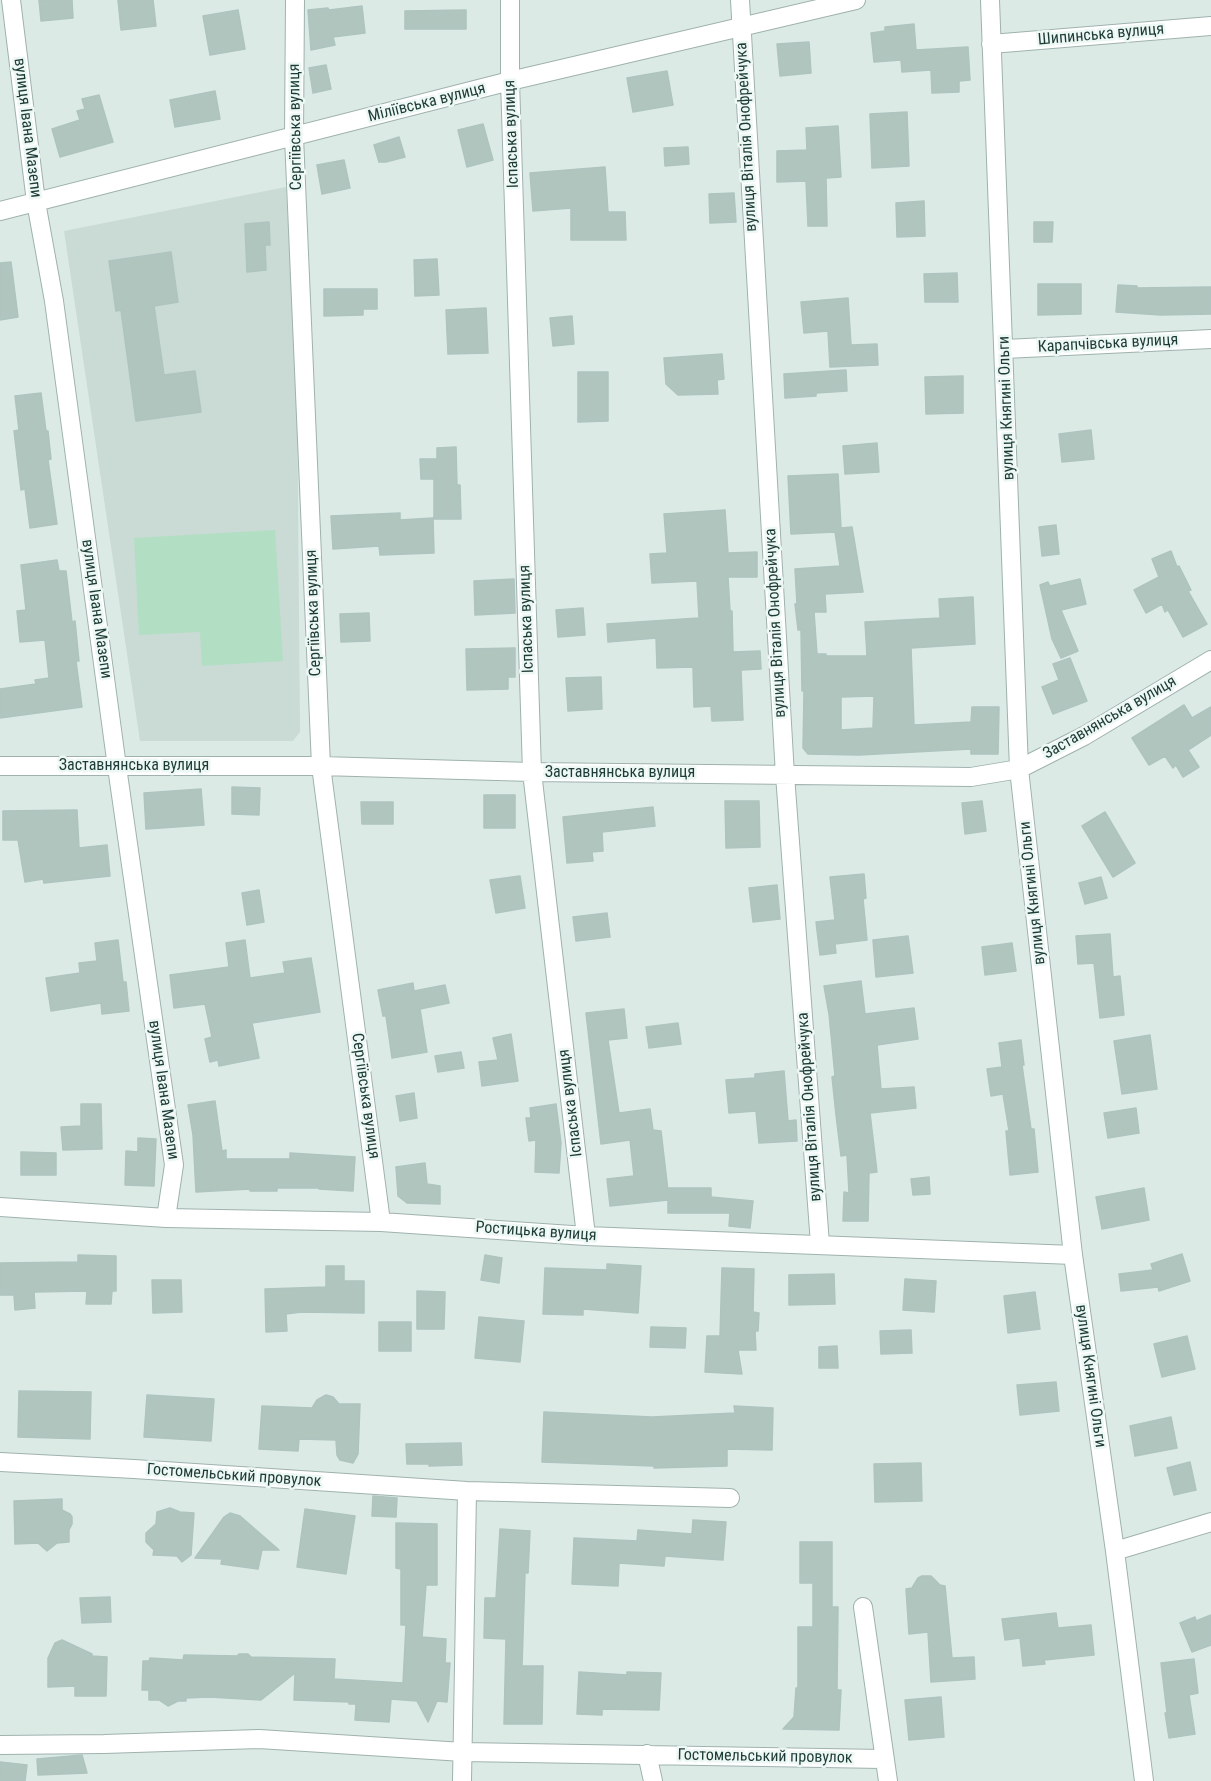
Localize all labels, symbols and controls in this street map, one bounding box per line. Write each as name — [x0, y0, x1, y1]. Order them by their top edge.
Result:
street label: Шипинська вулиця — [1037, 20, 1165, 50]
street label: вулиця Віталія Онофрейчука — [732, 42, 762, 232]
street label: вулиця Івана Мазепи — [9, 57, 45, 199]
street label: Сергіївська вулиця — [285, 63, 307, 191]
street label: Міліївська вулиця — [366, 79, 488, 127]
street label: Іспаська вулиця — [501, 80, 523, 188]
street label: Карапчівська вулиця — [1037, 331, 1179, 357]
street label: вулиця Княгині Ольги — [995, 336, 1019, 480]
street label: вулиця Віталія Онофрейчука — [761, 528, 791, 718]
street label: вулиця Івана Мазепи — [77, 538, 115, 680]
street label: Сергіївська вулиця — [302, 549, 326, 677]
street label: Іспаська вулиця — [516, 565, 538, 673]
street label: Заставнянська вулиця — [1040, 672, 1180, 764]
street label: Заставнянська вулиця — [59, 756, 209, 776]
street label: Заставнянська вулиця — [545, 763, 695, 783]
street label: вулиця Княгині Ольги — [1016, 820, 1050, 966]
street label: вулиця Віталія Онофрейчука — [794, 1012, 826, 1202]
street label: вулиця Івана Мазепи — [144, 1019, 182, 1161]
street label: Сергіївська вулиця — [347, 1032, 383, 1160]
street label: Іспаська вулиця — [555, 1048, 587, 1158]
street label: Ростицька вулиця — [475, 1218, 597, 1246]
street label: вулиця Княгині Ольги — [1070, 1303, 1110, 1449]
street label: Гостомельський провулок — [146, 1460, 322, 1492]
street label: Гостомельський провулок — [677, 1746, 853, 1768]

